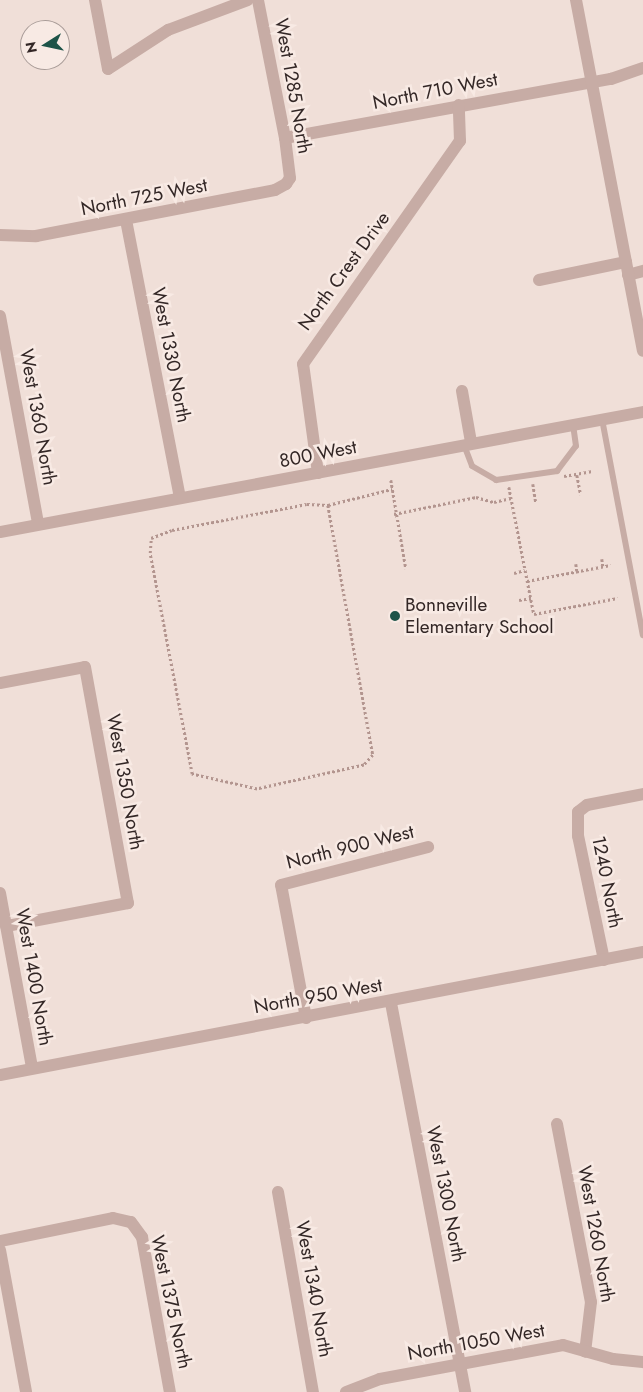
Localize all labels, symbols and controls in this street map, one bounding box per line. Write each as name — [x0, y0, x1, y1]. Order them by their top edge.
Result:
street label: West 1285 North — [270, 16, 316, 156]
north arrow — [20, 20, 70, 70]
text: N — [20, 40, 42, 55]
street label: North 710 West — [371, 68, 499, 114]
street label: North 725 West — [79, 174, 209, 220]
street label: North Crest Drive — [293, 207, 395, 335]
street label: West 1330 North — [147, 285, 195, 425]
street label: West 1360 North — [15, 347, 61, 487]
street label: 800 West — [277, 435, 359, 473]
place label: Bonneville Elementary School — [405, 594, 554, 638]
marker: Bonneville Elementary School — [389, 610, 401, 622]
street label: West 1350 North — [102, 712, 148, 852]
street label: North 900 West — [284, 820, 416, 874]
street label: 1240 North — [587, 834, 627, 930]
street label: West 1400 North — [11, 906, 57, 1048]
street label: North 950 West — [252, 973, 384, 1019]
street label: West 1300 North — [422, 1124, 470, 1264]
street label: West 1260 North — [573, 1164, 619, 1304]
street label: West 1340 North — [291, 1219, 337, 1359]
street label: West 1375 North — [146, 1233, 196, 1371]
street label: North 1050 West — [406, 1319, 546, 1365]

